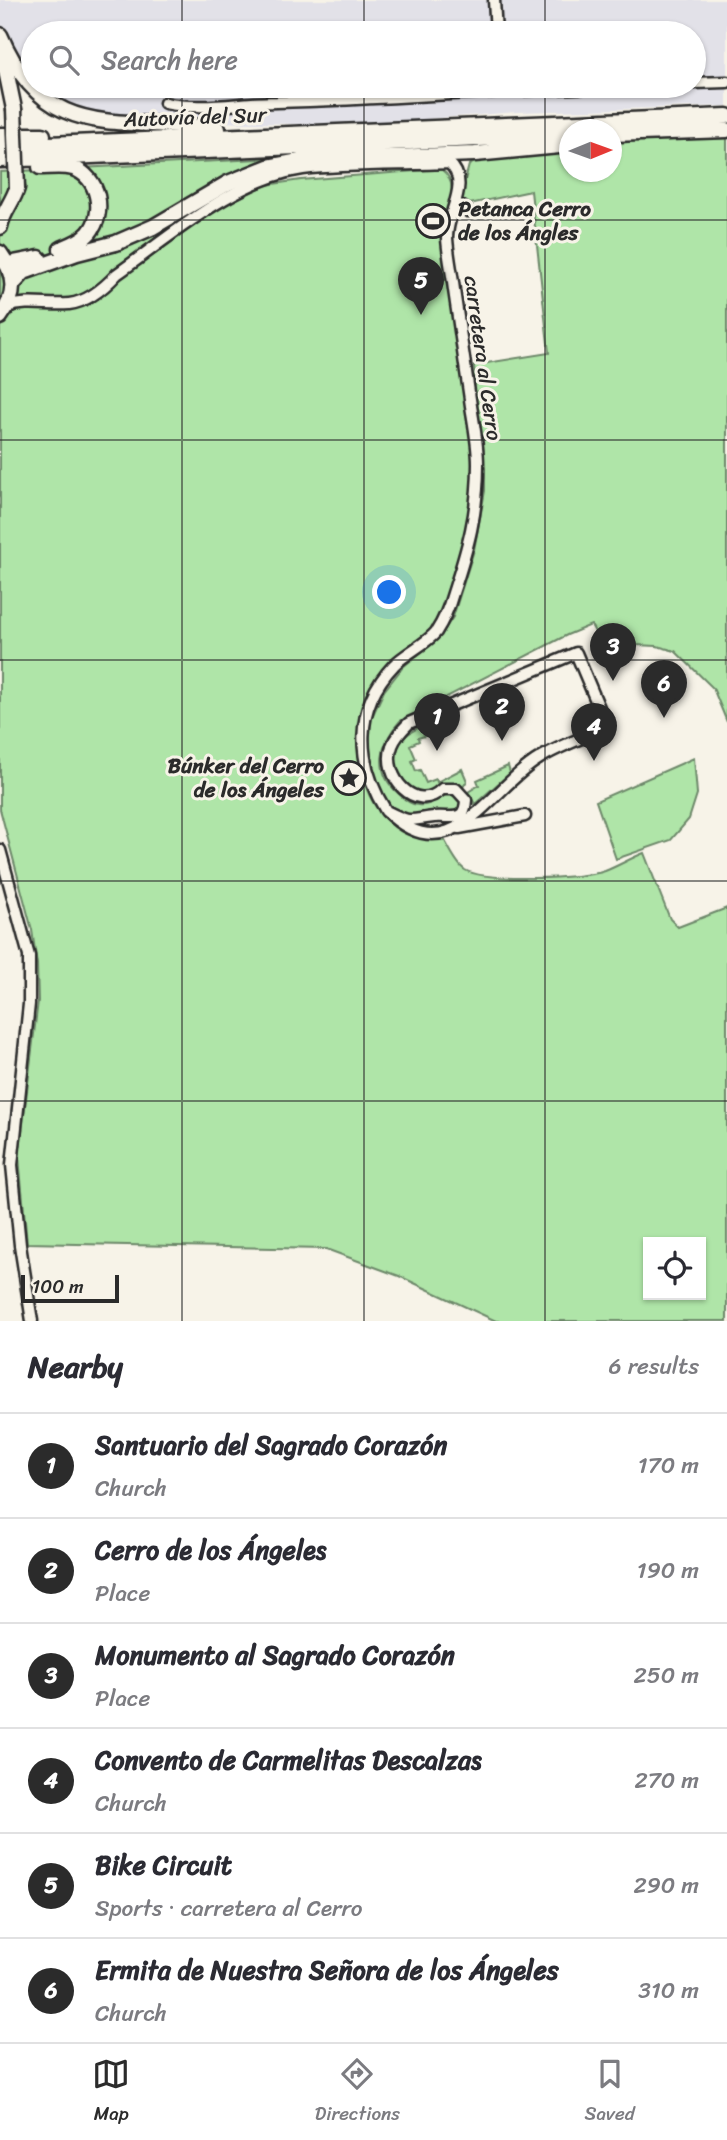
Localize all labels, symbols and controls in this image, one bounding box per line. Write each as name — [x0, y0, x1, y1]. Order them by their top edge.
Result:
search box — [21, 21, 706, 98]
text: Search here — [101, 37, 238, 83]
icon: search — [45, 41, 83, 79]
street label: Autovía del Sur — [122, 95, 268, 139]
north arrow — [559, 119, 622, 182]
place label: Petanca Cerro de los Ángles — [458, 190, 591, 252]
sports icon: Petanca Cerro de los Ángles — [414, 202, 452, 240]
pin: 5 — [398, 257, 444, 315]
street label: carretera al Cerro — [453, 273, 513, 443]
your location — [372, 575, 406, 609]
pin: 3 — [590, 623, 636, 681]
pin: 6 — [641, 660, 687, 718]
pin: 2 — [479, 683, 525, 741]
pin: 1 — [414, 693, 460, 751]
pin: 4 — [571, 703, 617, 761]
place label: Búnker del Cerro de los Ángeles — [168, 747, 325, 809]
place icon: Búnker del Cerro de los Ángeles — [330, 759, 368, 797]
map controls — [643, 1237, 706, 1300]
button: locate — [643, 1237, 706, 1300]
text: 100 m — [32, 1270, 84, 1303]
scale bar — [21, 1272, 119, 1304]
text: Nearby — [28, 1340, 123, 1394]
text: 6 results — [609, 1346, 699, 1387]
text: Santuario del Sagrado Corazón — [95, 1422, 447, 1468]
text: 1 — [46, 1445, 56, 1486]
text: 170 m — [638, 1445, 699, 1486]
text: Church — [95, 1468, 167, 1509]
text: Cerro de los Ángeles — [95, 1527, 326, 1573]
text: 2 — [44, 1550, 58, 1591]
text: 190 m — [637, 1550, 699, 1591]
text: Place — [95, 1573, 150, 1614]
text: Monumento al Sagrado Corazón — [95, 1632, 455, 1678]
text: 3 — [45, 1655, 57, 1696]
text: 250 m — [633, 1655, 699, 1696]
text: Place — [95, 1678, 150, 1719]
text: Convento de Carmelitas Descalzas — [95, 1737, 482, 1783]
text: 4 — [44, 1760, 58, 1801]
text: 270 m — [634, 1760, 699, 1801]
text: Church — [95, 1783, 167, 1824]
text: Bike Circuit — [95, 1842, 232, 1888]
text: 5 — [44, 1865, 58, 1906]
text: 290 m — [633, 1865, 699, 1906]
text: Sports · carretera al Cerro — [95, 1888, 363, 1929]
text: Ermita de Nuestra Señora de los Ángeles — [95, 1947, 559, 1993]
text: 6 — [44, 1970, 58, 2011]
text: 310 m — [638, 1970, 699, 2011]
text: Church — [95, 1993, 167, 2034]
tab: Map — [92, 2055, 130, 2130]
tab: Directions — [315, 2055, 400, 2130]
tab: Saved — [585, 2055, 635, 2130]

